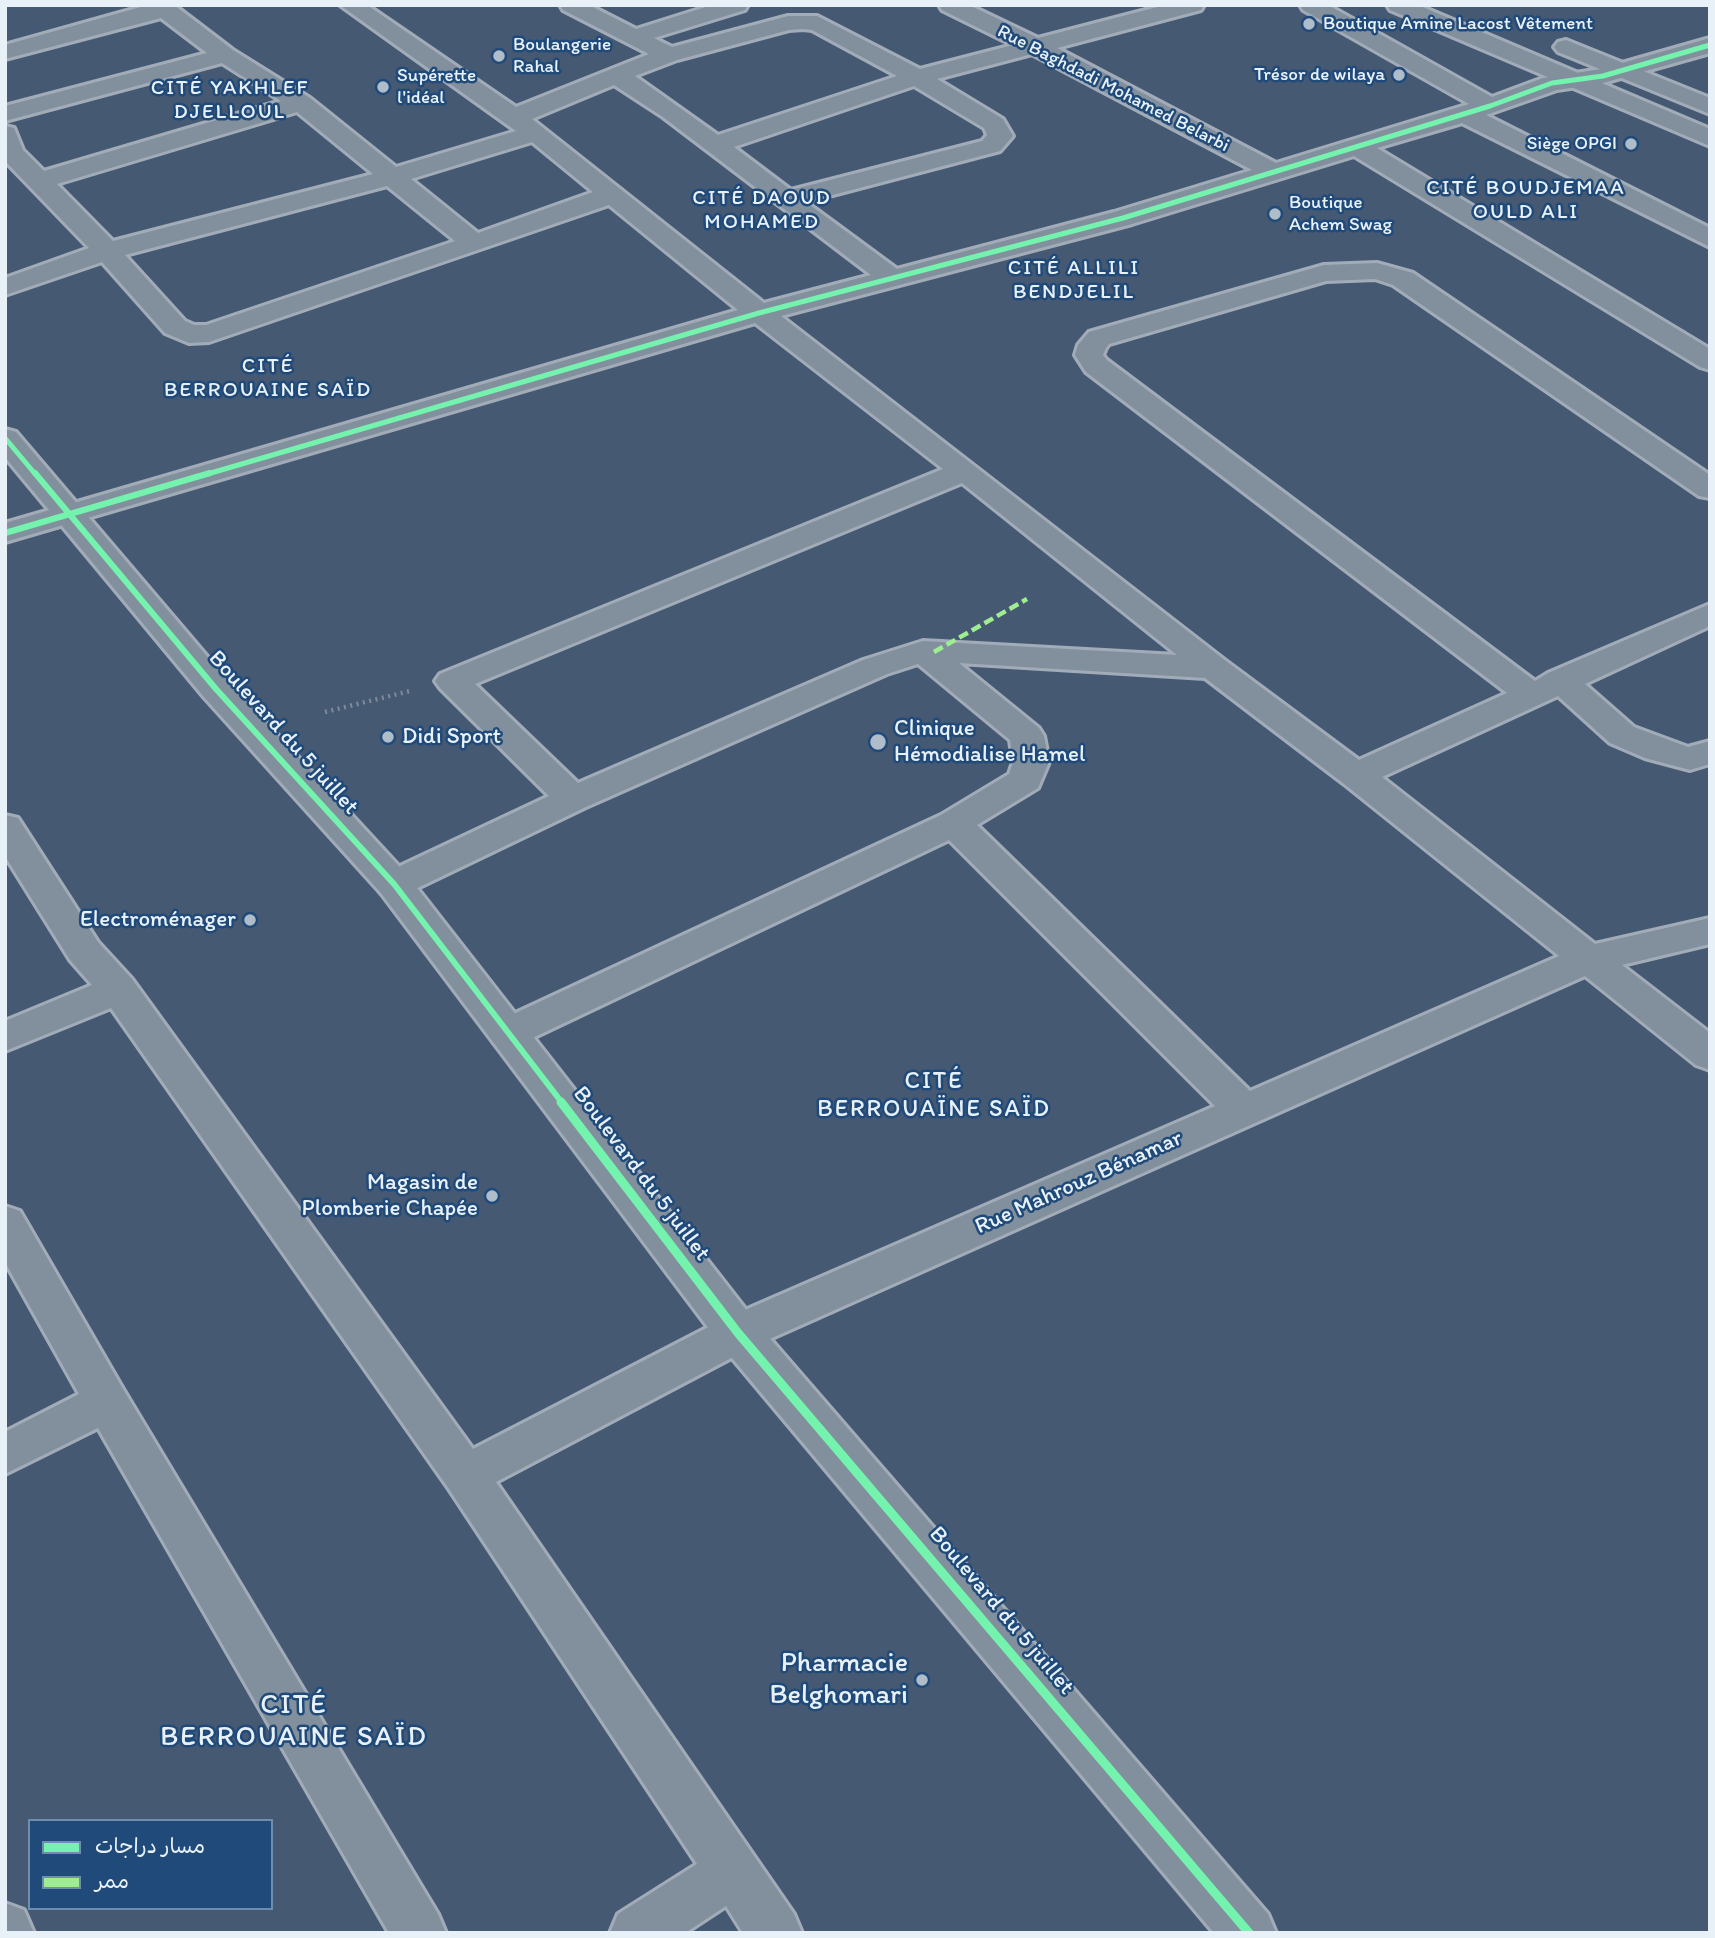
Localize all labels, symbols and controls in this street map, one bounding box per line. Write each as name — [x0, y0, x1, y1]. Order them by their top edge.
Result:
place label: Boutique Amine Lacost Vêtement — [1323, 13, 1593, 35]
marker: Boutique Amine Lacost Vêtement — [1301, 16, 1317, 32]
street label: Rue Baghdadi Mohamed Belarbi — [993, 20, 1233, 158]
place label: Boulangerie Rahal — [513, 34, 611, 78]
marker: Boulangerie Rahal — [491, 48, 507, 64]
place label: Trésor de wilaya — [1254, 64, 1385, 86]
place label: Supérette l'idéal — [397, 65, 476, 109]
marker: Trésor de wilaya — [1391, 67, 1407, 83]
district label: CITÉ YAKHLEF DJELLOUL — [152, 76, 308, 126]
marker: Supérette l'idéal — [375, 79, 391, 95]
place label: Siège OPGI — [1527, 133, 1617, 155]
marker: Siège OPGI — [1623, 136, 1639, 152]
district label: CITÉ BOUDJEMAA OULD ALI — [1428, 176, 1624, 226]
district label: CITÉ DAOUD MOHAMED — [694, 186, 830, 236]
place label: Boutique Achem Swag — [1289, 192, 1392, 236]
marker: Boutique Achem Swag — [1267, 206, 1283, 222]
district label: CITÉ ALLILI BENDJELIL — [1010, 256, 1138, 306]
district label: CITÉ BERROUAINE SAÏD — [167, 354, 369, 404]
street label: Boulevard du 5 juillet — [202, 645, 364, 821]
place label: Clinique Hémodialise Hamel — [894, 715, 1085, 769]
place label: Didi Sport — [402, 723, 501, 751]
marker: Didi Sport — [380, 729, 396, 745]
marker: Clinique Hémodialise Hamel — [868, 732, 888, 752]
place label: Electroménager — [80, 906, 236, 934]
marker: Electroménager — [242, 912, 258, 928]
district label: CITÉ BERROUAÏNE SAÏD — [819, 1068, 1049, 1124]
street label: Boulevard du 5 juillet — [566, 1081, 716, 1267]
street label: Rue Mahrouz Bénamar — [971, 1125, 1187, 1241]
place label: Magasin de Plomberie Chapée — [302, 1169, 478, 1223]
marker: Magasin de Plomberie Chapée — [484, 1188, 500, 1204]
street label: Boulevard du 5 juillet — [923, 1521, 1079, 1701]
place label: Pharmacie Belghomari — [769, 1647, 908, 1713]
marker: Pharmacie Belghomari — [914, 1672, 930, 1688]
district label: CITÉ BERROUAINE SAÏD — [164, 1689, 424, 1755]
legend — [28, 1819, 273, 1910]
text: مسار دراجات — [95, 1833, 205, 1858]
text: ممر — [95, 1868, 129, 1893]

